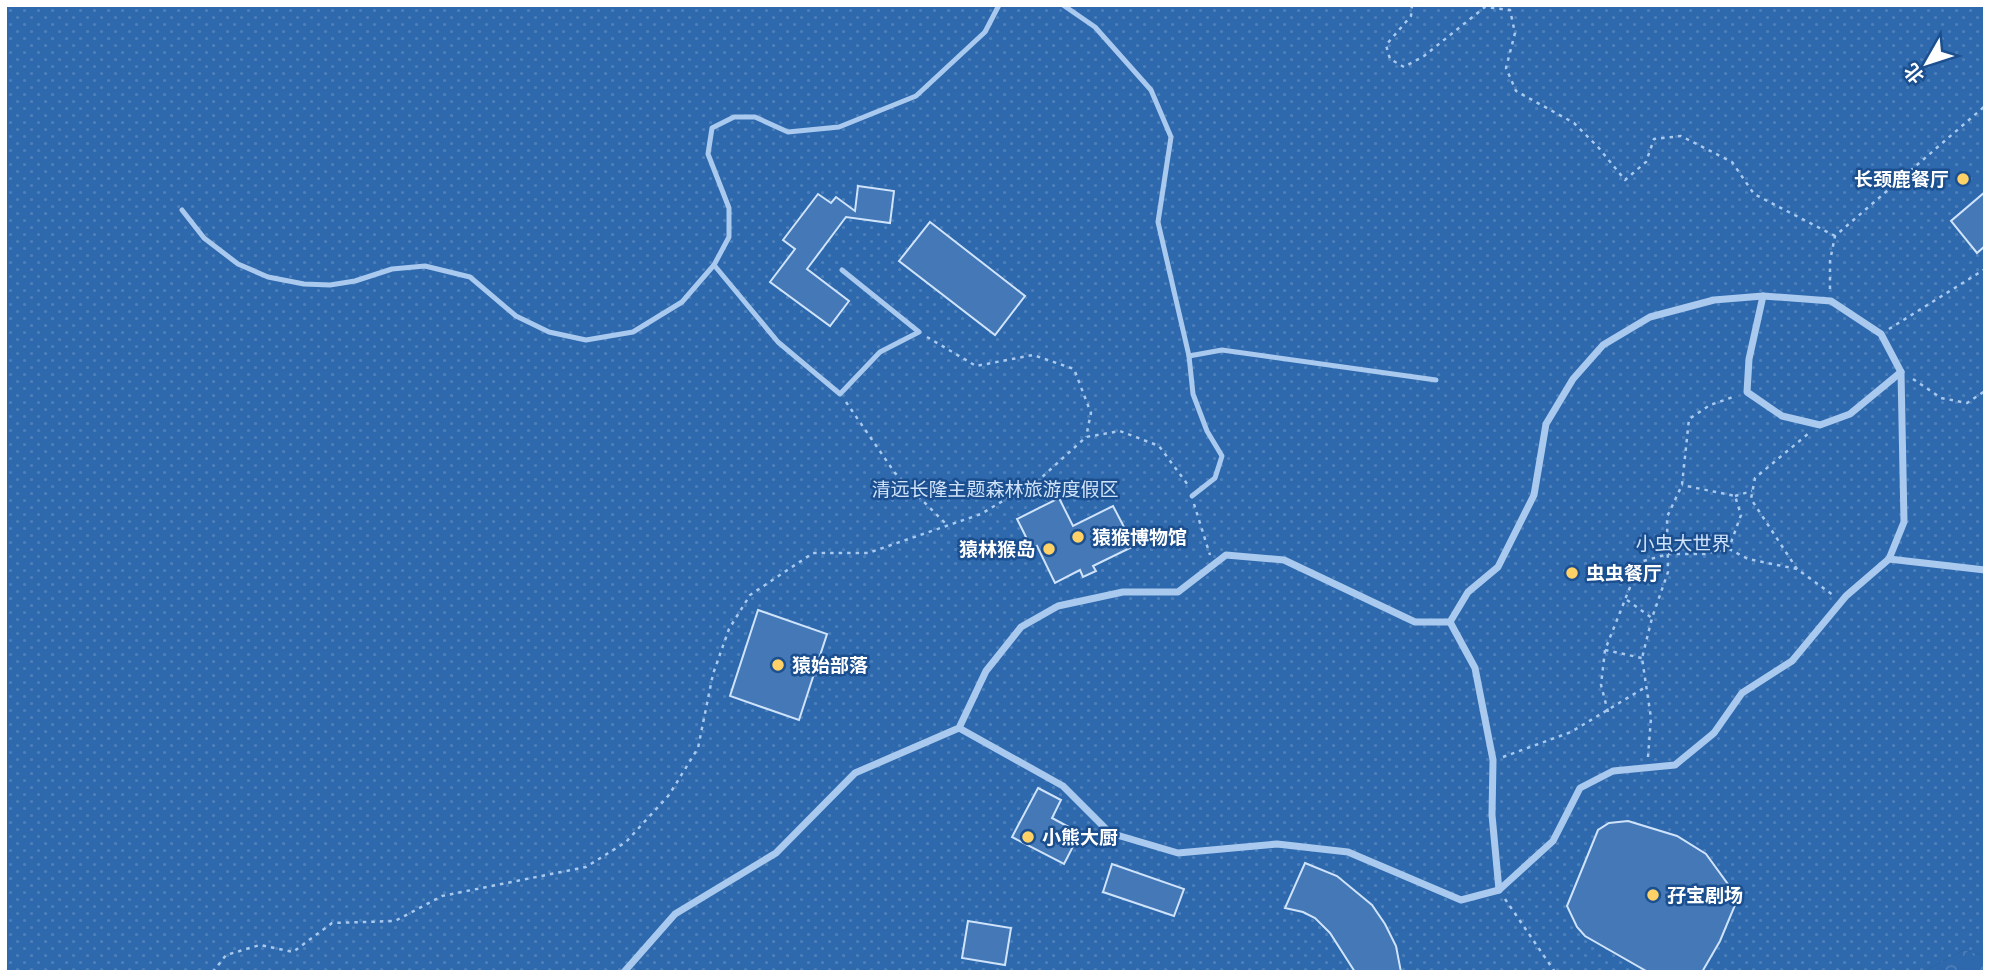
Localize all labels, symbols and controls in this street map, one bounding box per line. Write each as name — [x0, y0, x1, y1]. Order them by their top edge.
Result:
north arrow — [1892, 28, 1962, 98]
text: 北 — [1900, 59, 1928, 87]
place label: 长颈鹿餐厅 — [1854, 169, 1949, 190]
marker: 长颈鹿餐厅 — [1955, 171, 1971, 187]
park label: 清远长隆主题森林旅游度假区 — [871, 479, 1119, 500]
place label: 猿猴博物馆 — [1092, 527, 1187, 548]
marker: 猿猴博物馆 — [1070, 529, 1086, 545]
park label: 小虫大世界 — [1635, 533, 1731, 554]
place label: 猿林猴岛 — [959, 539, 1035, 560]
marker: 猿林猴岛 — [1041, 541, 1057, 557]
place label: 虫虫餐厅 — [1586, 563, 1662, 584]
marker: 虫虫餐厅 — [1564, 565, 1580, 581]
place label: 猿始部落 — [792, 655, 868, 676]
marker: 猿始部落 — [770, 657, 786, 673]
place label: 小熊大厨 — [1042, 827, 1118, 848]
marker: 小熊大厨 — [1020, 829, 1036, 845]
place label: 孖宝剧场 — [1667, 885, 1743, 906]
marker: 孖宝剧场 — [1645, 887, 1661, 903]

